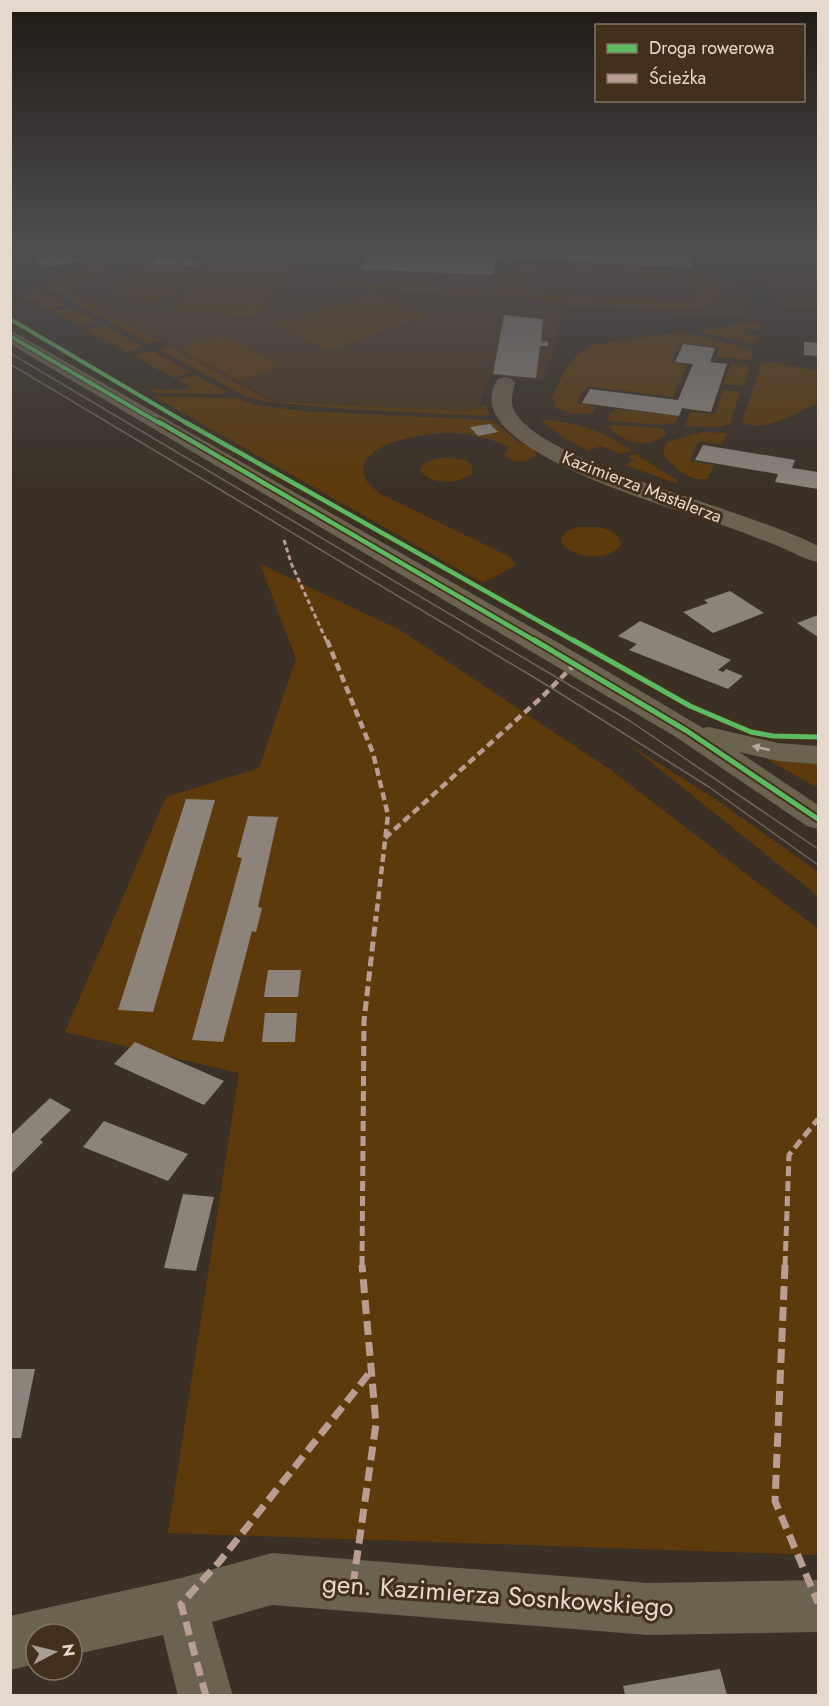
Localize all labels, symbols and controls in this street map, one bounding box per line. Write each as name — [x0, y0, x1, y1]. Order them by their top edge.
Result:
legend — [595, 24, 805, 102]
text: Droga rowerowa — [649, 35, 774, 61]
text: Ścieżka — [649, 65, 706, 91]
street label: Kazimierza Mastalerza — [558, 445, 726, 529]
one-way arrow — [751, 743, 770, 752]
street label: gen. Kazimierza Sosnkowskiego — [321, 1564, 675, 1626]
north arrow — [24, 1622, 84, 1682]
text: N — [56, 1643, 81, 1658]

